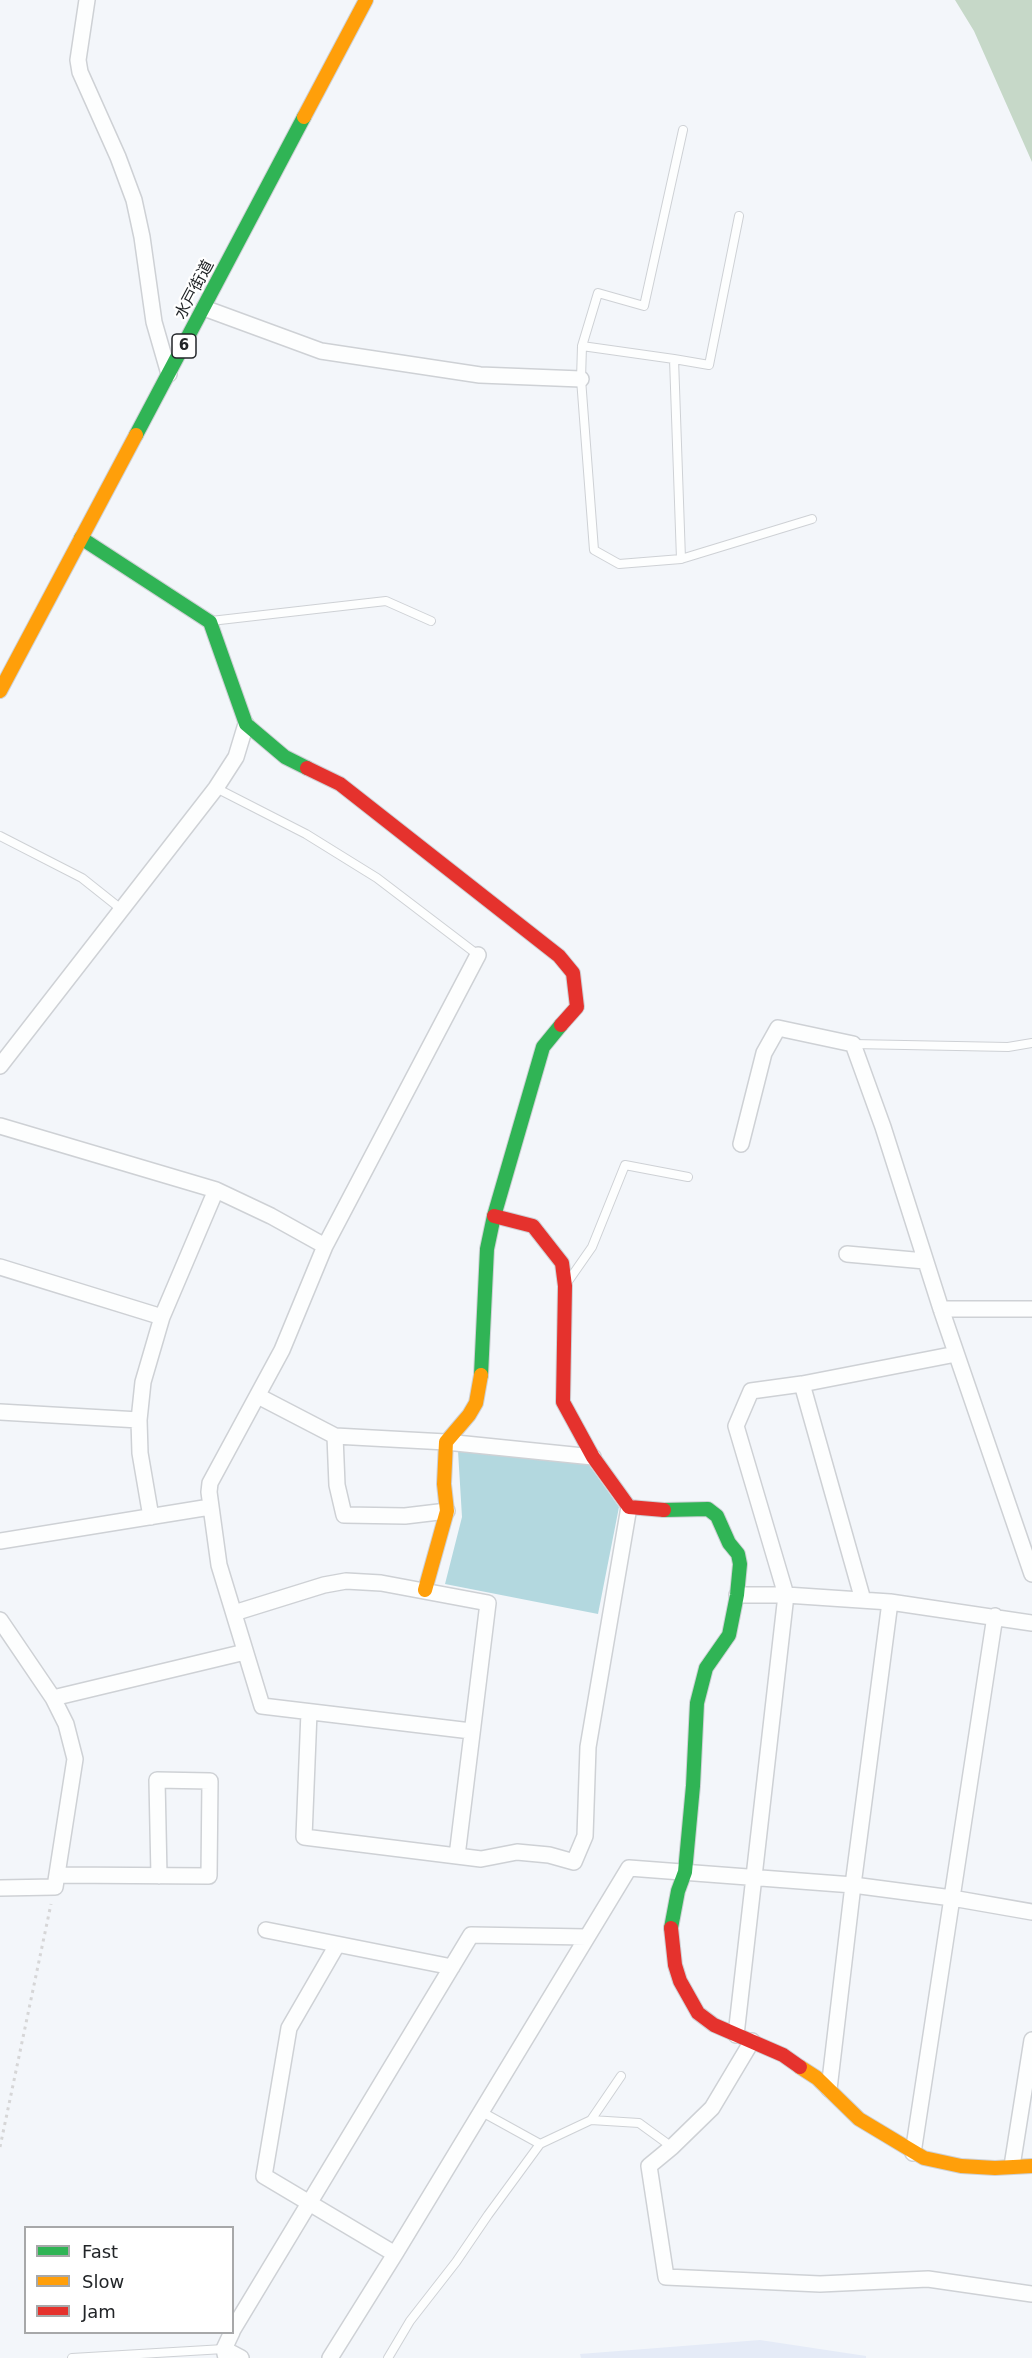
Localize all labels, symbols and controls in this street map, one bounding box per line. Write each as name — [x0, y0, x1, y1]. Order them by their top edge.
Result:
street label: 水戸街道 — [172, 257, 218, 323]
road number: 6 — [172, 334, 196, 358]
legend — [24, 2226, 234, 2334]
text: Fast — [82, 2241, 118, 2262]
text: Slow — [82, 2271, 124, 2292]
text: Jam — [82, 2301, 116, 2322]

